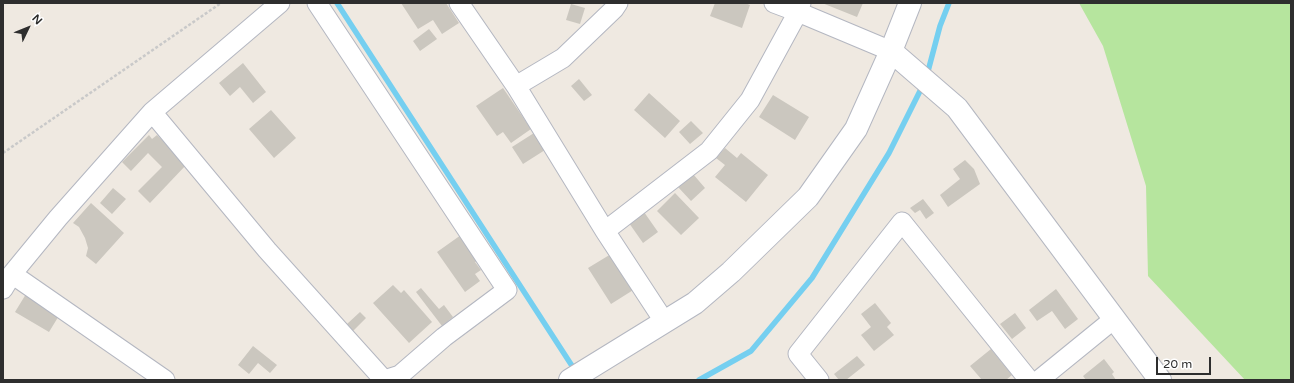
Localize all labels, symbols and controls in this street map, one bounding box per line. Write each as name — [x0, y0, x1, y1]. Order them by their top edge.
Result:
north arrow — [8, 8, 48, 48]
text: N — [29, 12, 45, 27]
scale bar — [1158, 349, 1213, 375]
text: 20 m — [1163, 357, 1192, 371]

